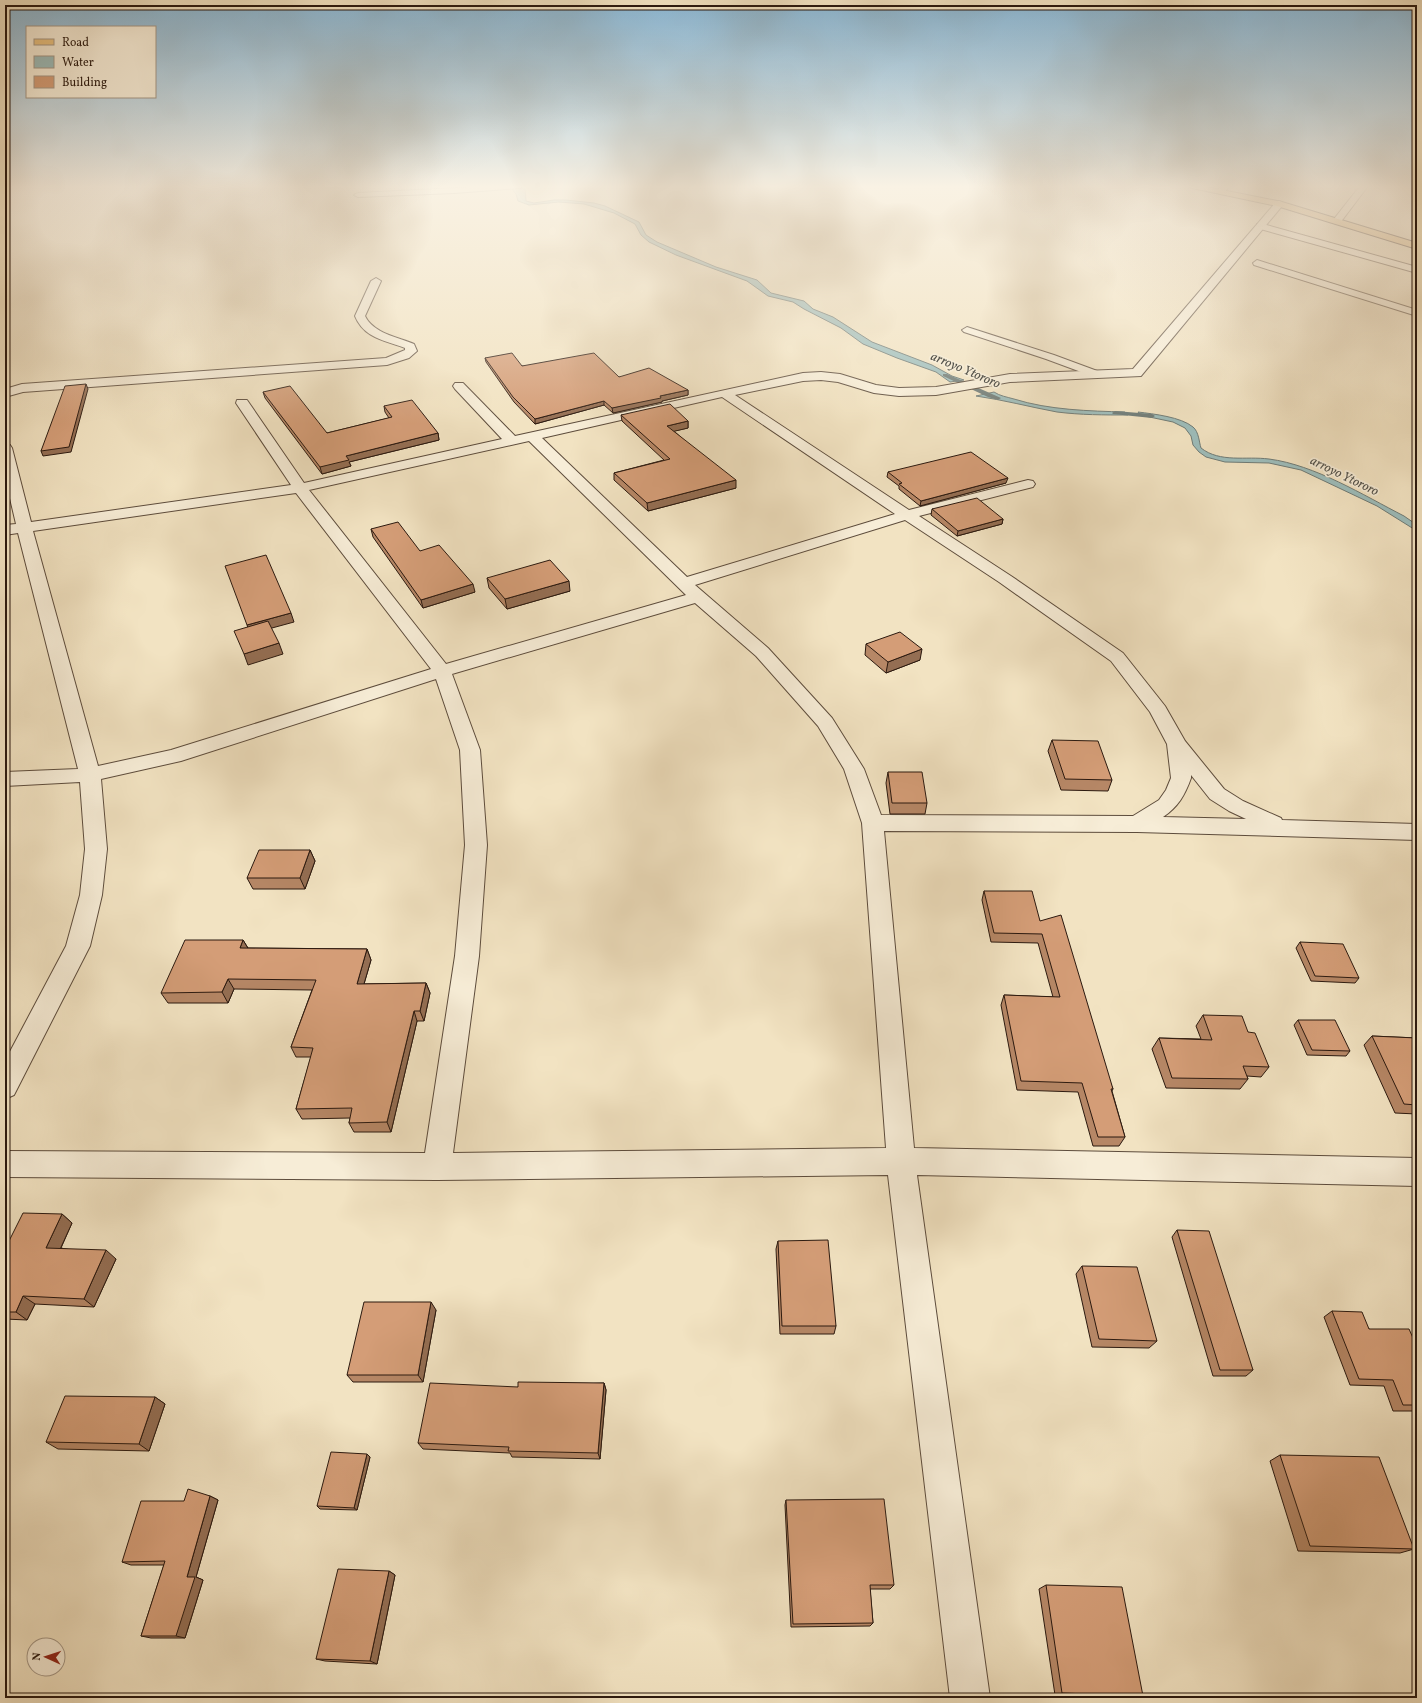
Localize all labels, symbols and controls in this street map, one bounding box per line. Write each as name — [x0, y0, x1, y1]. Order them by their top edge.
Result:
legend — [26, 26, 156, 98]
text: Road — [62, 35, 89, 51]
text: Water — [62, 55, 94, 71]
text: Building — [62, 75, 107, 91]
water label: arroyo Ytororo — [928, 348, 1003, 394]
water label: arroyo Ytororo — [1307, 452, 1381, 501]
north arrow — [26, 1637, 66, 1677]
text: N — [30, 1652, 45, 1661]

